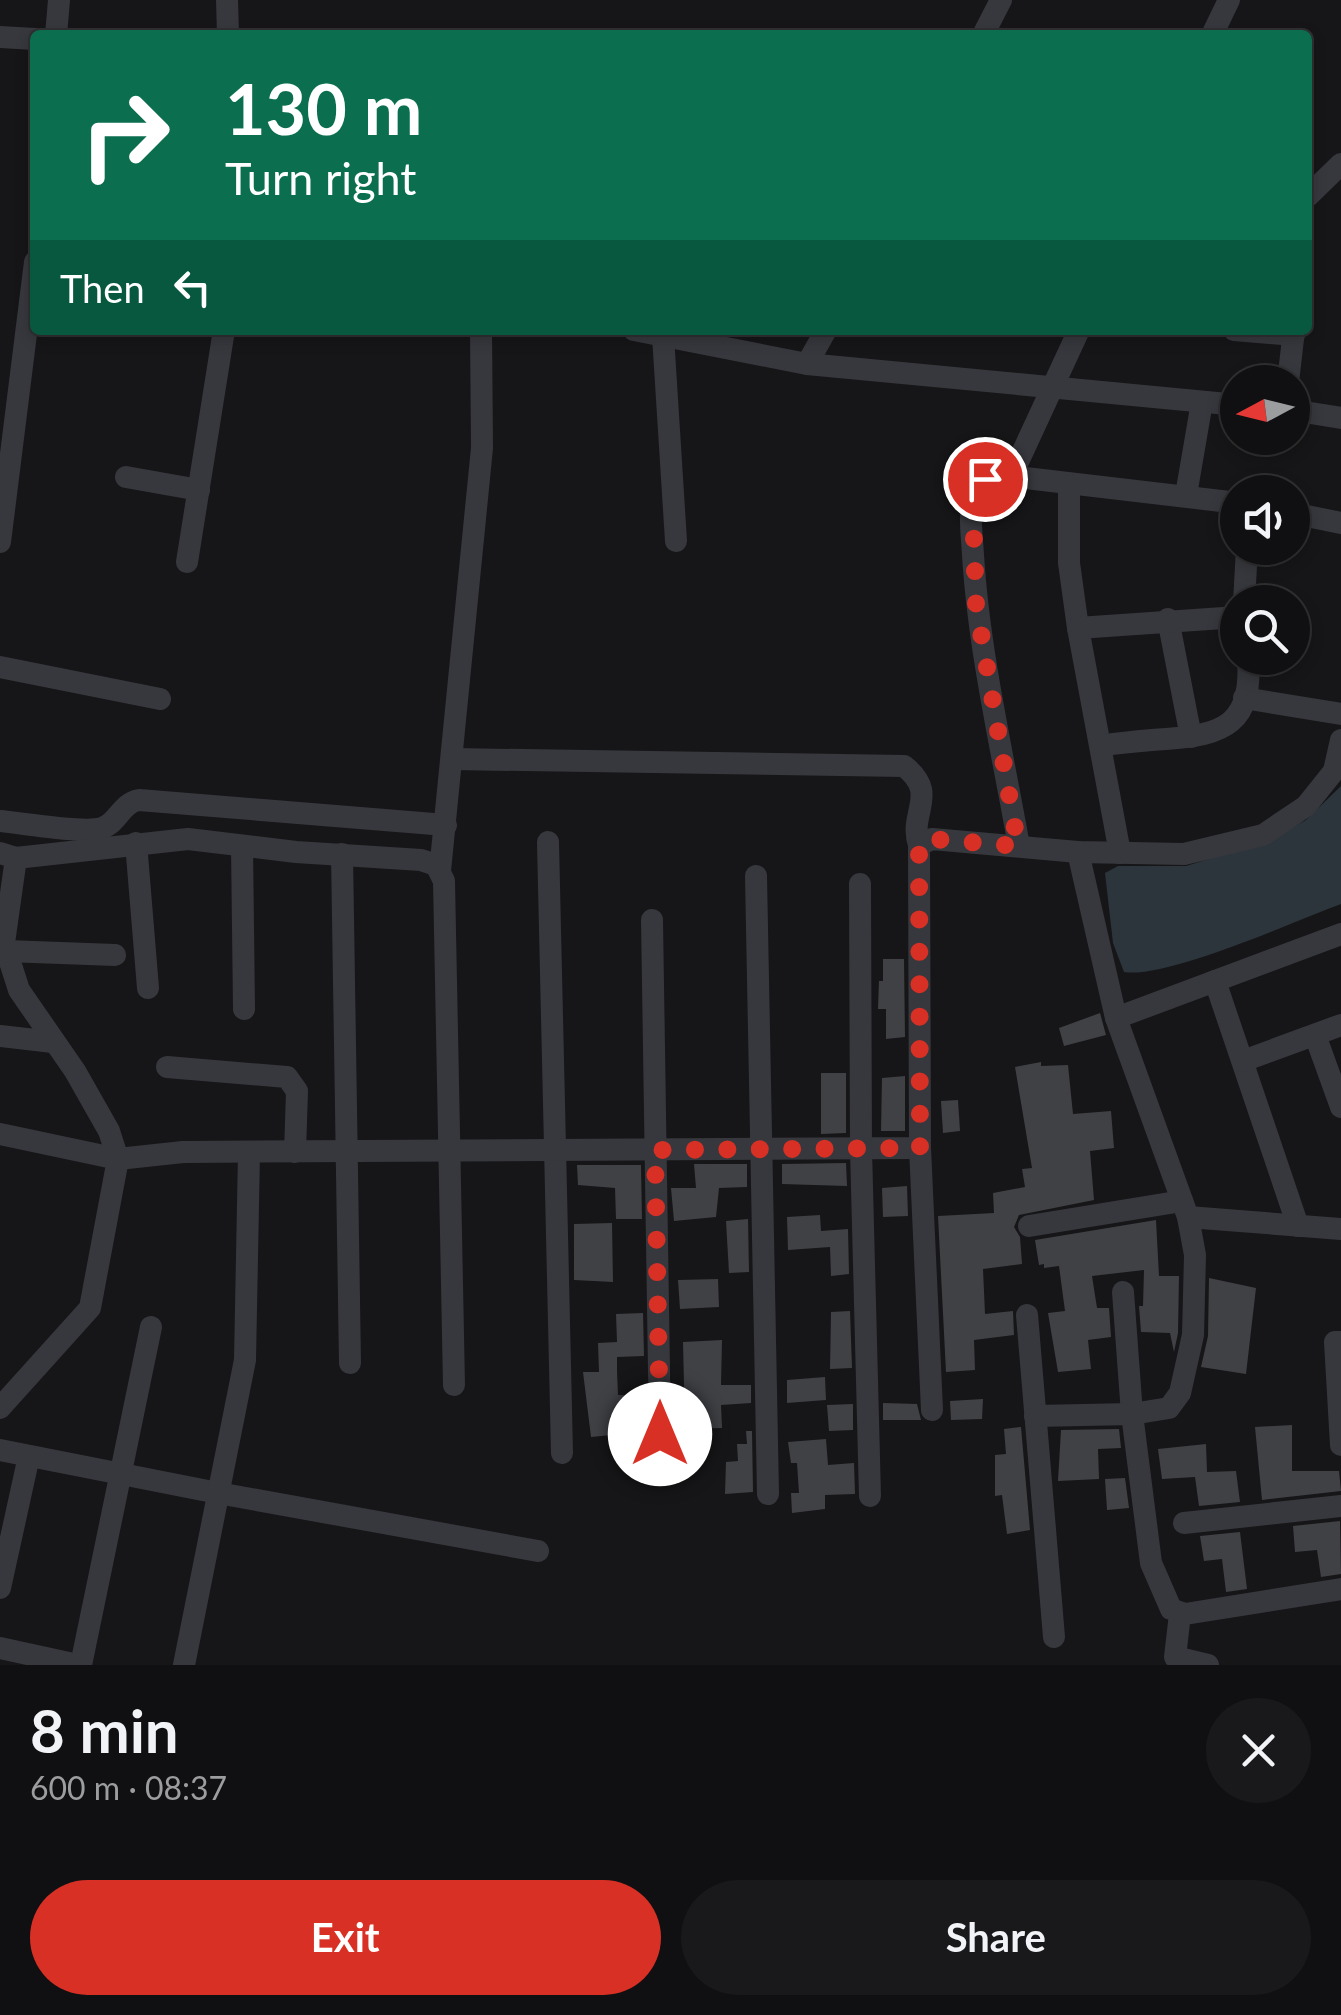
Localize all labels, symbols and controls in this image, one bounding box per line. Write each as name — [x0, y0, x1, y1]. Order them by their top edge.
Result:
text: 130 m — [225, 66, 422, 150]
icon: right — [60, 70, 190, 200]
text: Turn right — [225, 151, 416, 205]
icon: left — [165, 260, 220, 315]
text: Then — [60, 265, 145, 311]
north arrow — [1220, 365, 1310, 455]
map controls — [1220, 365, 1310, 675]
pin — [943, 437, 1028, 522]
icon: arrive — [958, 452, 1013, 507]
button: sound — [1220, 475, 1310, 565]
button: search — [1220, 585, 1310, 675]
position arrow — [608, 1382, 712, 1486]
text: 8 min — [30, 1694, 179, 1766]
button: close — [1206, 1698, 1311, 1803]
text: 600 m · 08:37 — [30, 1768, 227, 1807]
button: Exit — [30, 1880, 661, 1995]
button: Share — [681, 1880, 1311, 1995]

